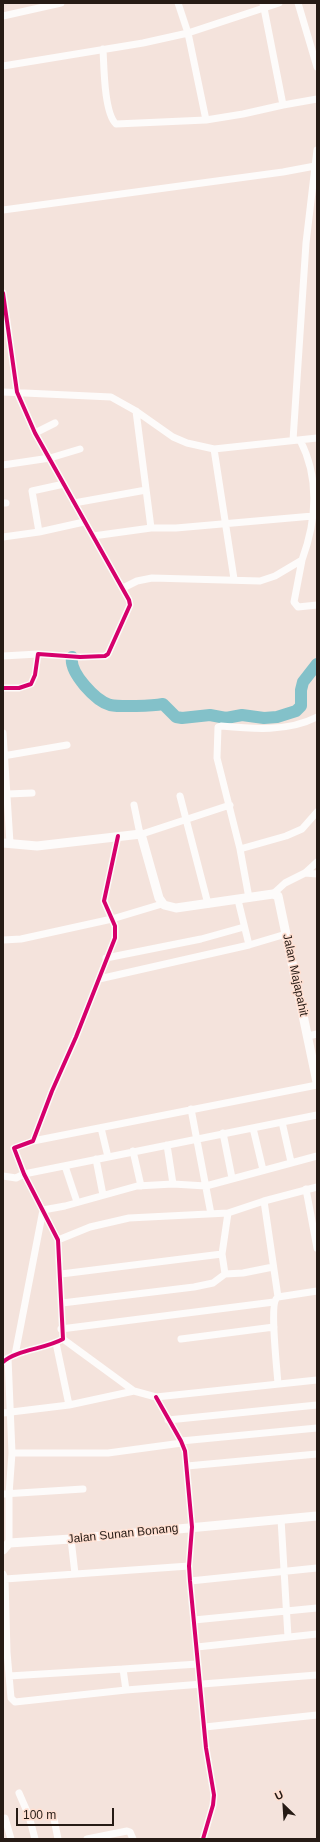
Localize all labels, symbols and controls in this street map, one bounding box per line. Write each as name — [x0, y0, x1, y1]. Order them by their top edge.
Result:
street label: Jalan Majapahit — [279, 932, 311, 1018]
street label: Jalan Sunan Bonang — [67, 1521, 179, 1547]
north arrow — [264, 1786, 304, 1826]
text: U — [273, 1788, 285, 1802]
scale bar — [18, 1800, 116, 1826]
text: 100 m — [23, 1808, 56, 1822]

